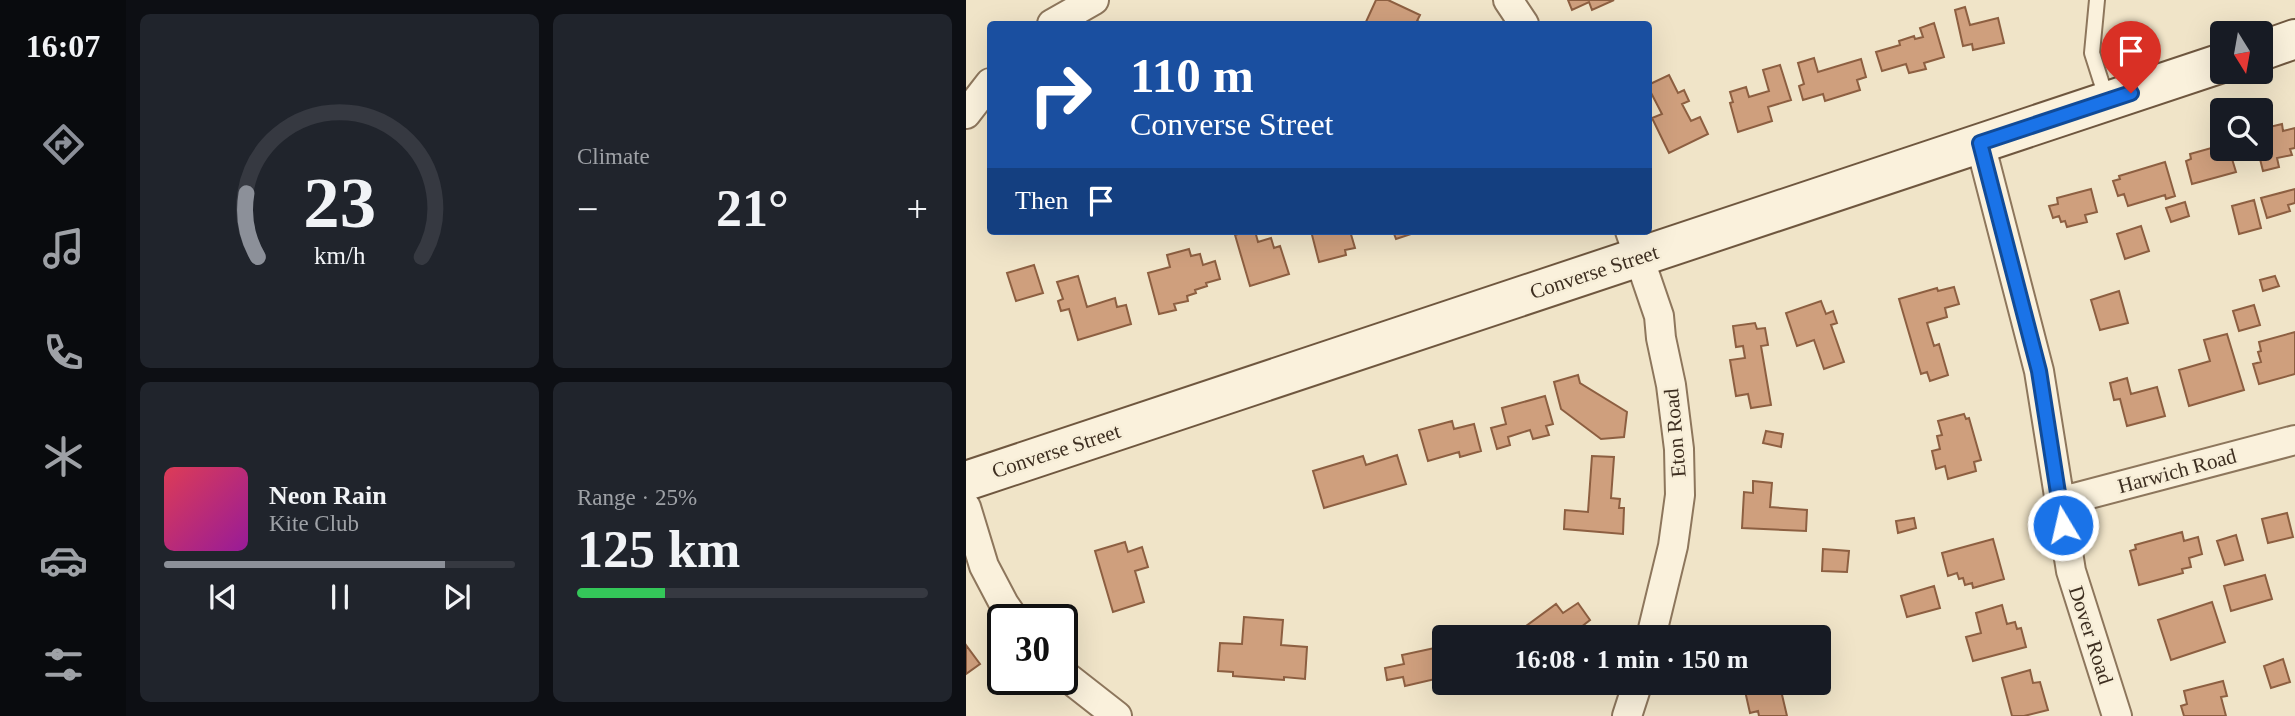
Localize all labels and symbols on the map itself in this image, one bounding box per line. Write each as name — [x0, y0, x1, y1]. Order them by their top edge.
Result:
pin — [2101, 21, 2161, 93]
north arrow — [2210, 21, 2273, 84]
street label: Converse Street — [1527, 240, 1661, 304]
street label: Eton Road — [1659, 387, 1691, 479]
street label: Converse Street — [989, 419, 1123, 483]
street label: Harwich Road — [2115, 444, 2239, 498]
position arrow — [2026, 488, 2100, 562]
street label: Dover Road — [2064, 583, 2118, 688]
speed limit sign: 30 — [987, 604, 1078, 695]

